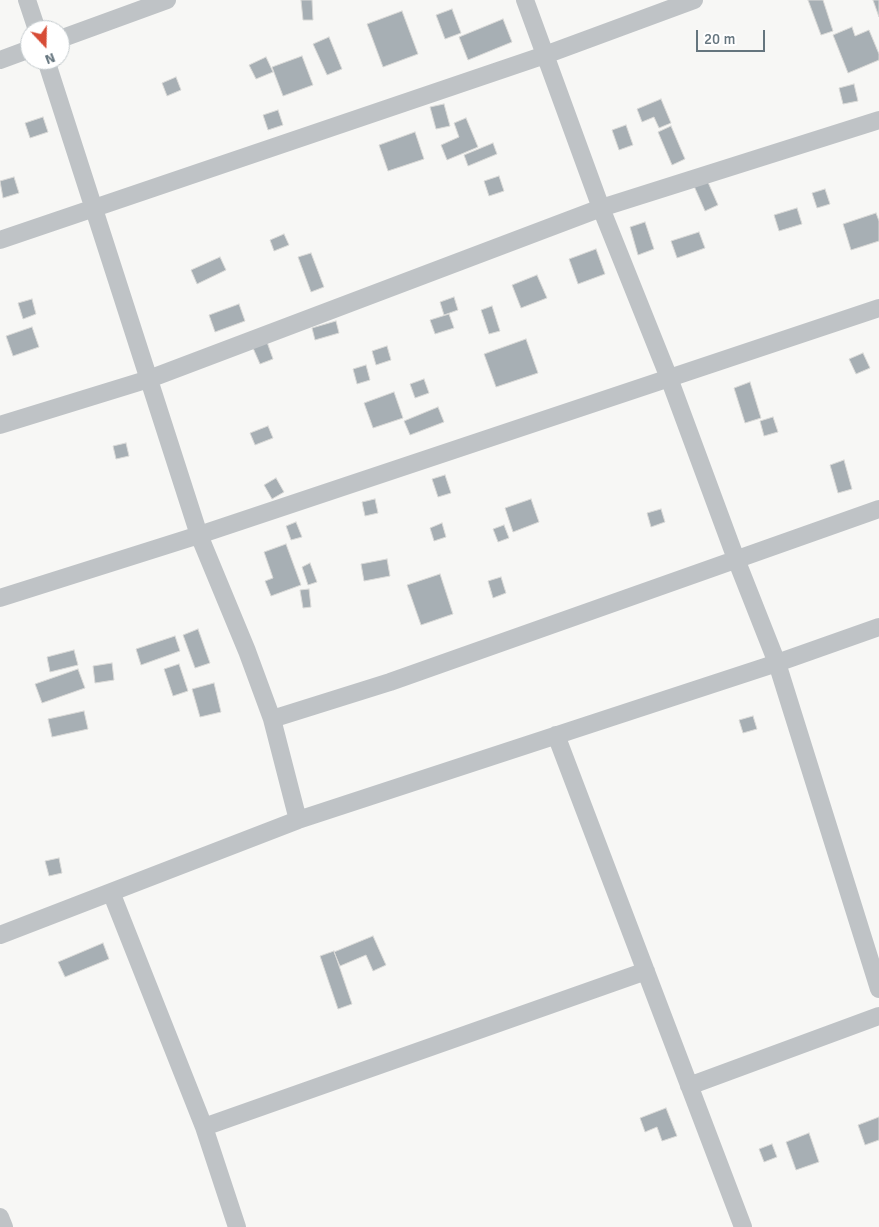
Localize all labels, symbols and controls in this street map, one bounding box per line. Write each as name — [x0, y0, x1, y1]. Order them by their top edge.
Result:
north arrow — [20, 20, 70, 70]
scale bar — [699, 20, 768, 52]
text: 20 m — [704, 30, 735, 48]
text: N — [43, 49, 58, 68]

